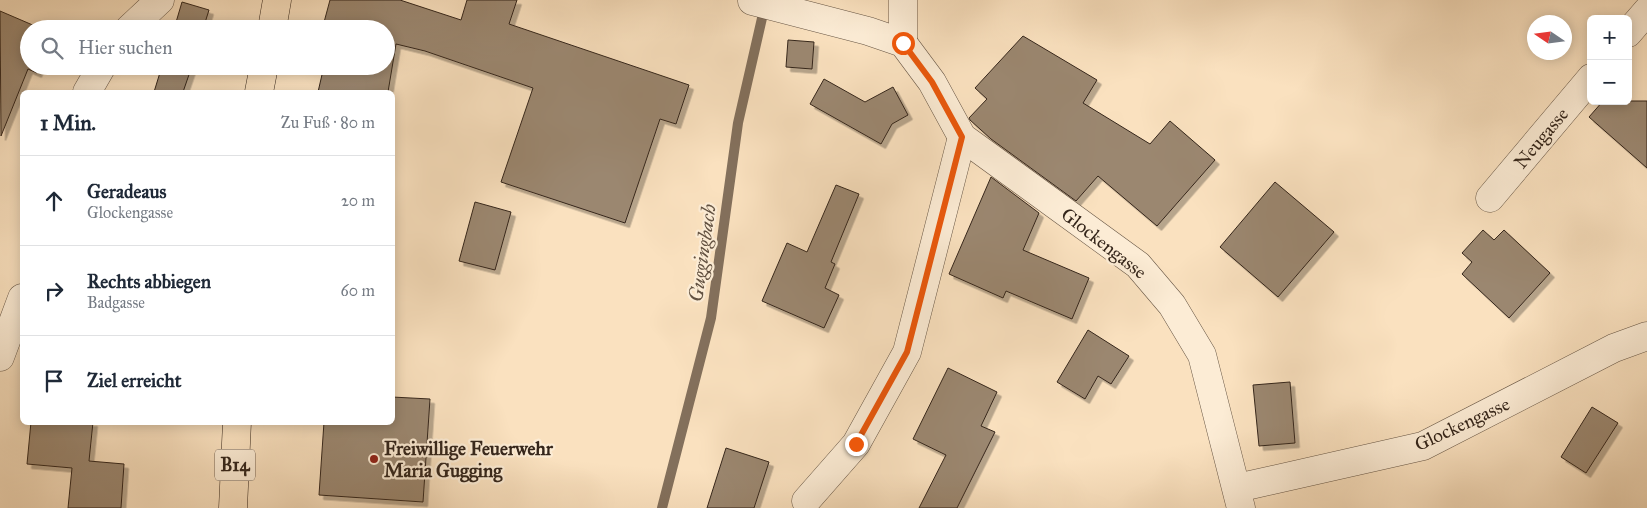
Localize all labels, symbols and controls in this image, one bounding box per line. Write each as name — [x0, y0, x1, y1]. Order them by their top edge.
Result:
north arrow — [1527, 15, 1572, 60]
map controls — [1587, 15, 1632, 105]
button: + — [1587, 15, 1632, 60]
search box — [20, 20, 395, 75]
route start — [892, 32, 915, 55]
icon: search — [38, 34, 66, 62]
text: Hier suchen — [78, 36, 172, 59]
button: − — [1587, 60, 1632, 105]
street label: Neugasse — [1509, 103, 1574, 174]
text: 1 Min. — [40, 110, 96, 136]
text: Zu Fuß · 80 m — [281, 113, 375, 132]
text: Geradeaus — [87, 180, 166, 203]
icon: ahead — [40, 187, 68, 215]
text: 20 m — [341, 191, 375, 210]
water label: Guggingbach — [683, 202, 721, 303]
street label: Glockengasse — [1056, 202, 1151, 284]
text: Glockengasse — [87, 203, 173, 222]
text: Rechts abbiegen — [87, 270, 211, 293]
icon: right — [40, 277, 68, 305]
text: 60 m — [341, 281, 375, 300]
text: Badgasse — [87, 293, 145, 312]
icon: arrive — [40, 367, 68, 395]
text: Ziel erreicht — [87, 369, 181, 392]
street label: Glockengasse — [1411, 392, 1514, 457]
route end — [845, 433, 868, 456]
place label: Freiwillige Feuerwehr Maria Gugging — [384, 437, 554, 483]
road number: B14 — [215, 450, 255, 480]
marker: Freiwillige Feuerwehr Maria Gugging — [368, 453, 380, 465]

